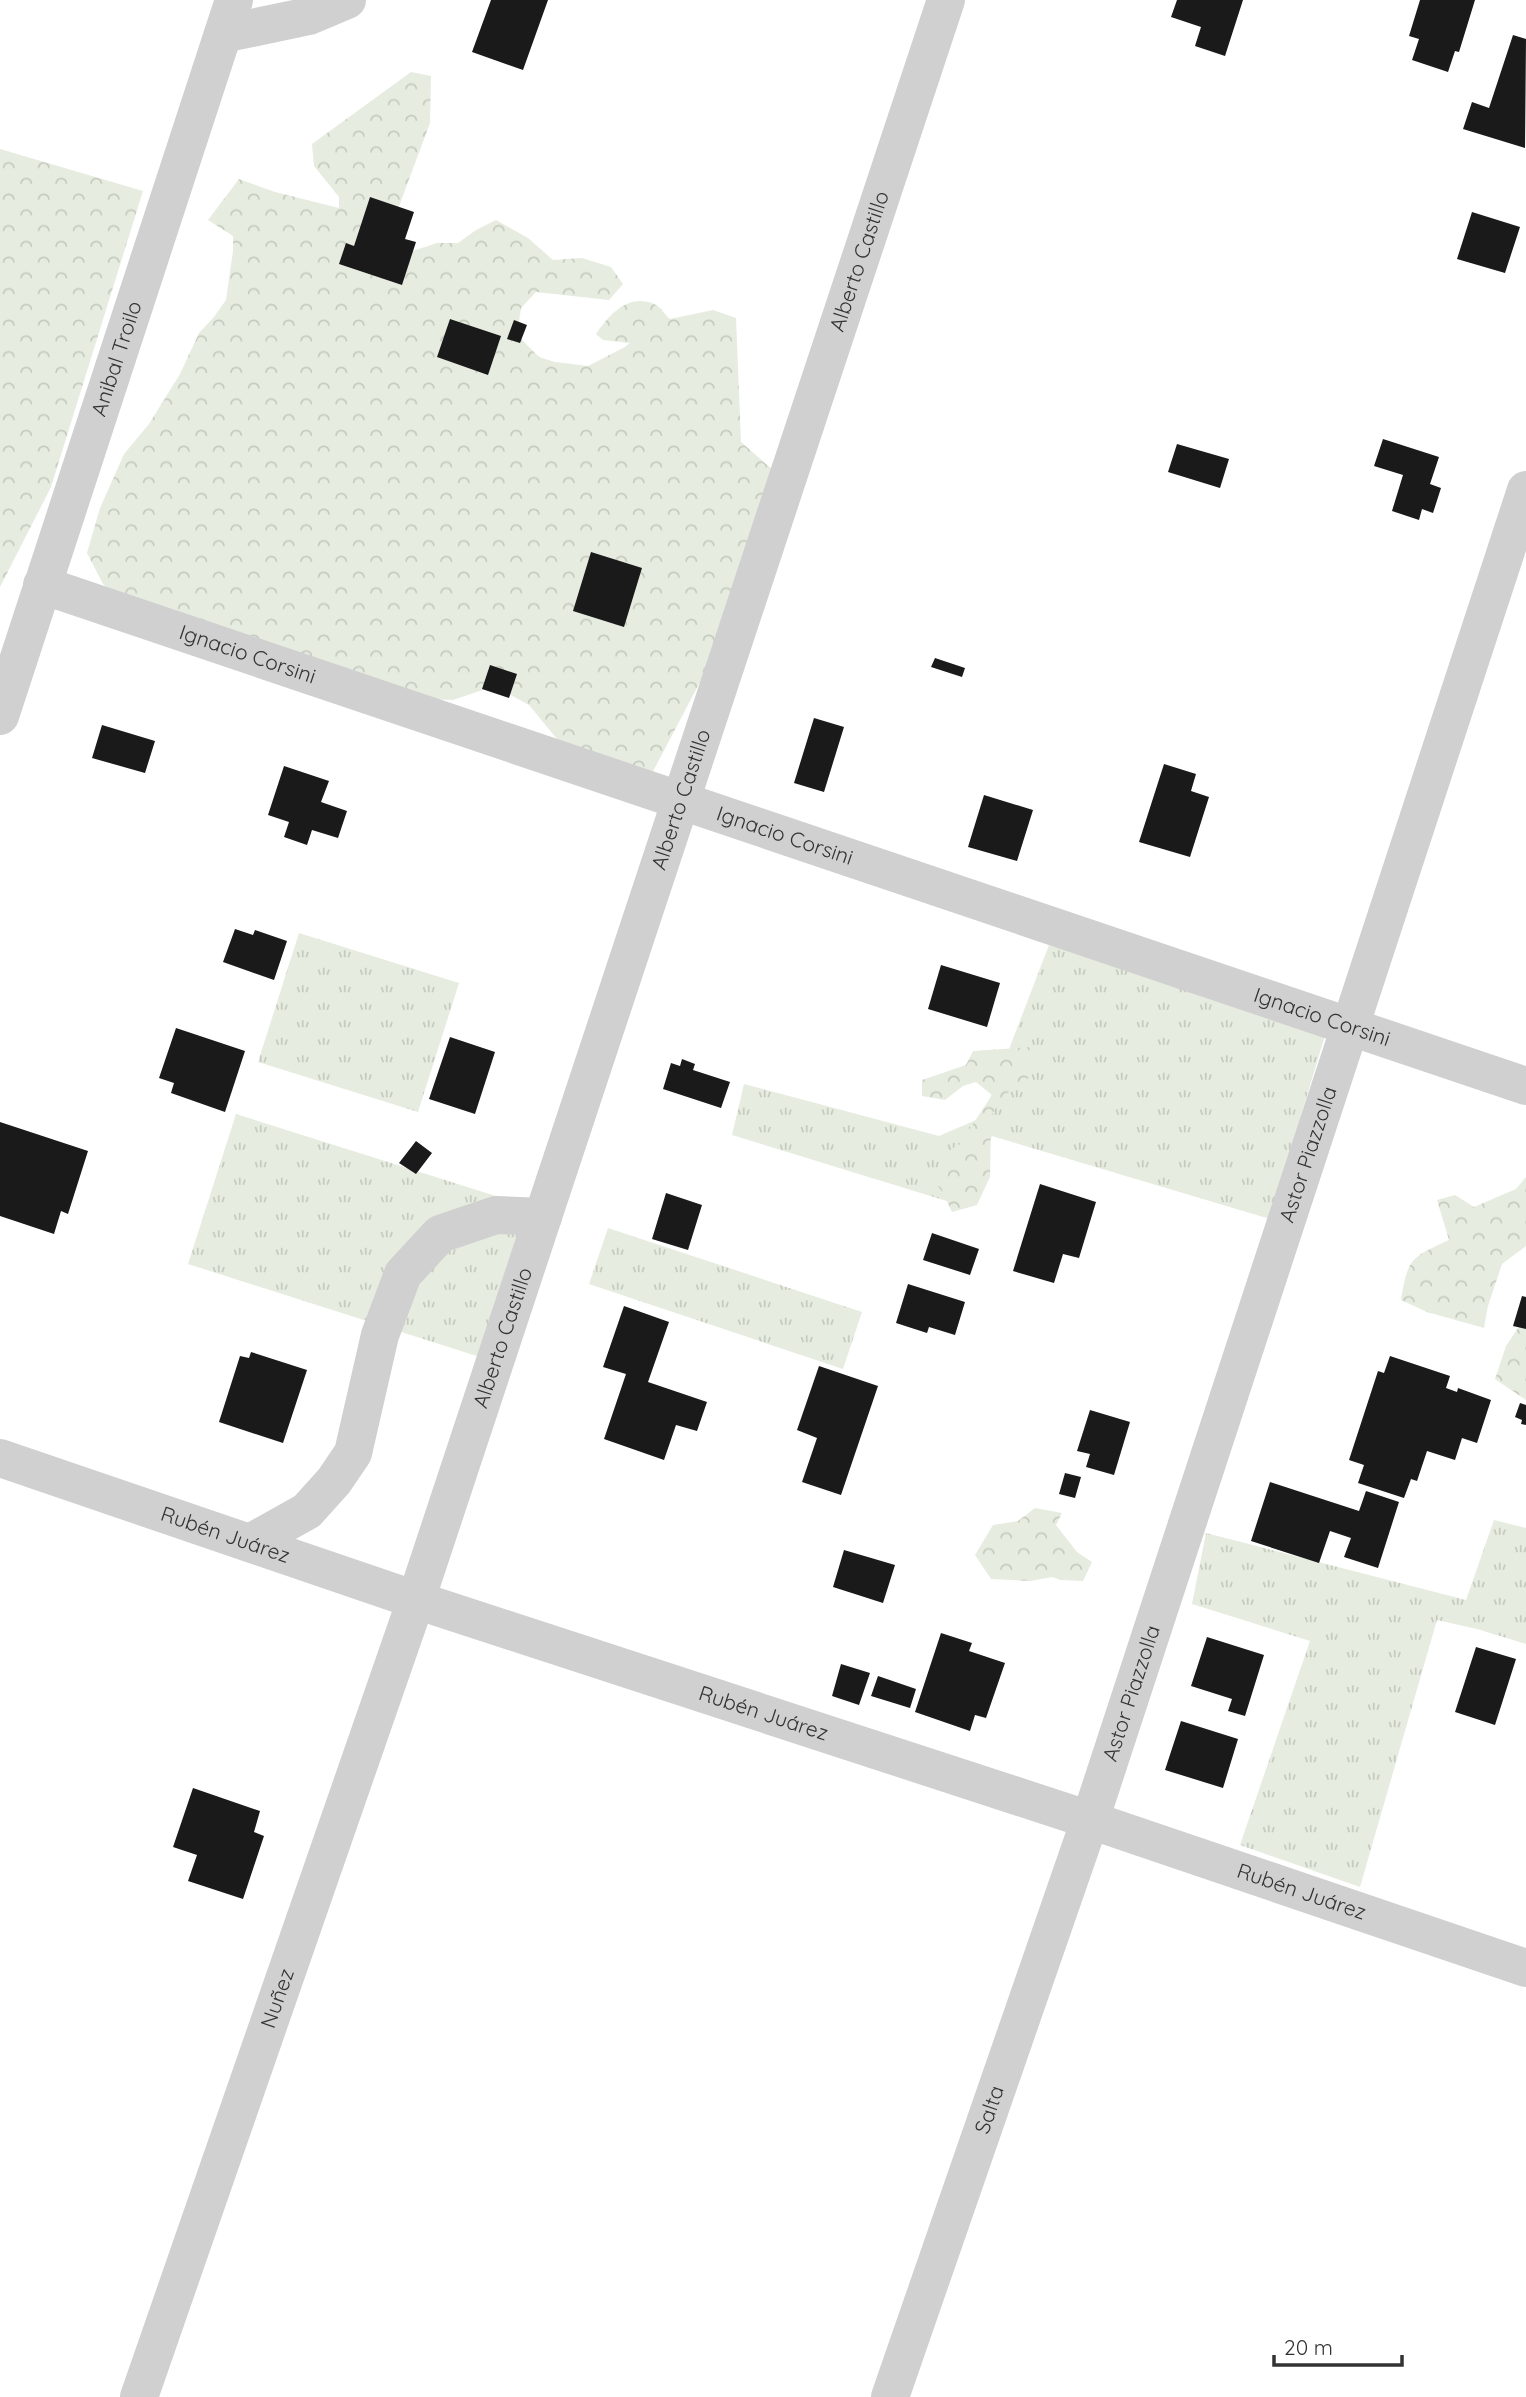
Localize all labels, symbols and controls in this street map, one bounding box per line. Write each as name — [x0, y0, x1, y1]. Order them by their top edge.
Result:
street label: Alberto Castillo — [823, 187, 894, 335]
street label: Anibal Troilo — [85, 297, 147, 419]
street label: Ignacio Corsini — [176, 618, 320, 689]
street label: Alberto Castillo — [645, 726, 716, 873]
street label: Ignacio Corsini — [713, 800, 857, 870]
street label: Ignacio Corsini — [1251, 981, 1394, 1051]
street label: Astor Piazzolla — [1273, 1083, 1342, 1226]
street label: Alberto Castillo — [467, 1264, 537, 1411]
street label: Rubén Juárez — [158, 1500, 293, 1568]
street label: Astor Piazzolla — [1096, 1622, 1165, 1764]
street label: Rubén Juárez — [696, 1679, 832, 1746]
street label: Rubén Juárez — [1234, 1857, 1370, 1925]
street label: Nuñez — [254, 1965, 299, 2031]
street label: Salta — [968, 2082, 1009, 2137]
scale bar — [1274, 2324, 1402, 2368]
text: 20 m — [1284, 2334, 1333, 2360]

